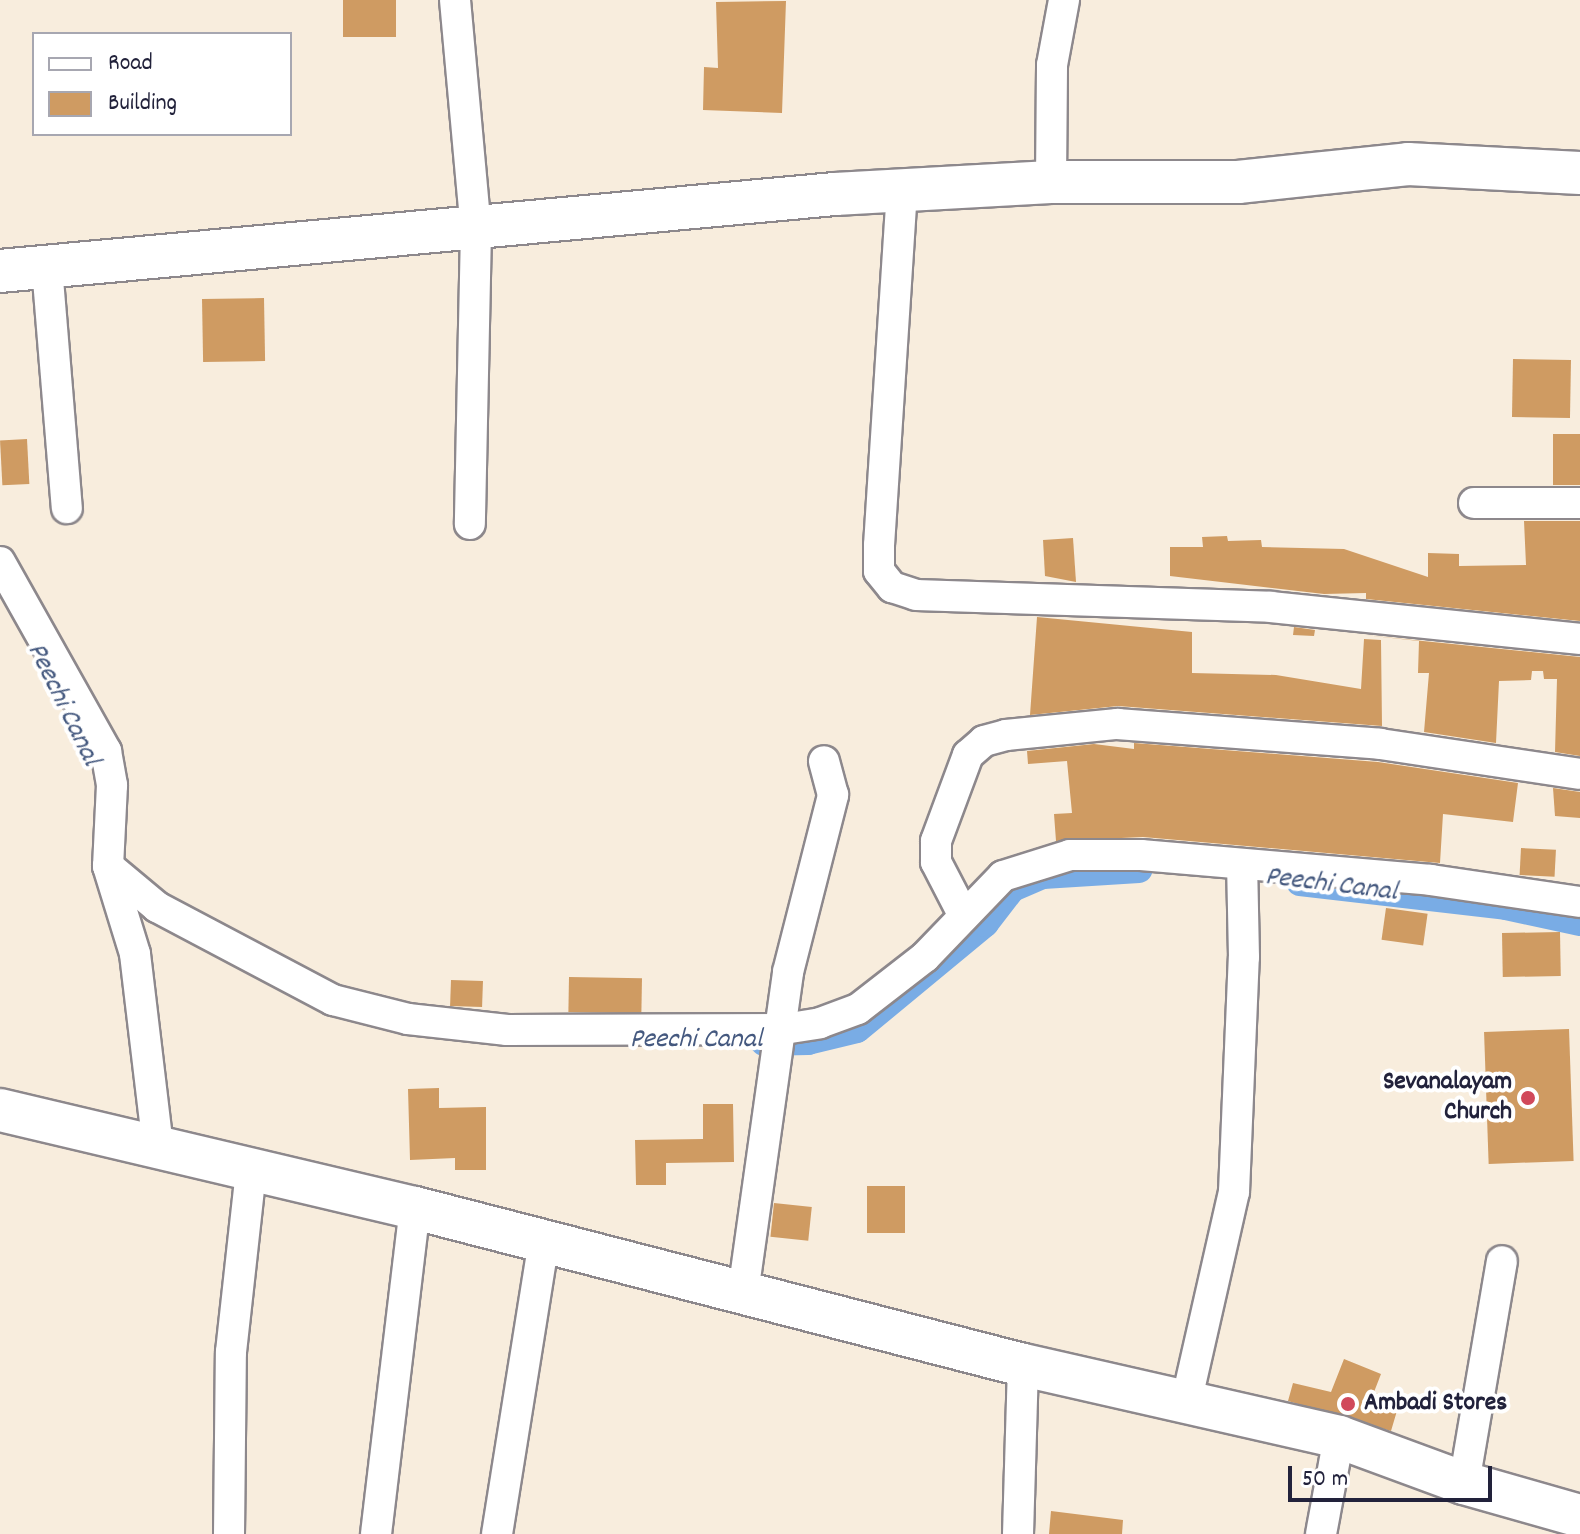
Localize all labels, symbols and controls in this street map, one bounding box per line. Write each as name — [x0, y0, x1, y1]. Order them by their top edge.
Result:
legend — [32, 32, 292, 136]
text: Road — [108, 47, 153, 81]
text: Building — [108, 87, 177, 121]
water label: Peechi Canal — [18, 638, 106, 772]
water label: Peechi Canal — [1263, 861, 1399, 911]
water label: Peechi Canal — [630, 1024, 762, 1058]
place label: Sevanalayam Church — [1383, 1067, 1512, 1128]
marker: Sevanalayam Church — [1519, 1089, 1537, 1107]
place label: Ambadi Stores — [1364, 1388, 1507, 1420]
marker: Ambadi Stores — [1339, 1395, 1357, 1413]
scale bar — [1292, 1450, 1496, 1500]
text: 50 m — [1302, 1463, 1348, 1497]

